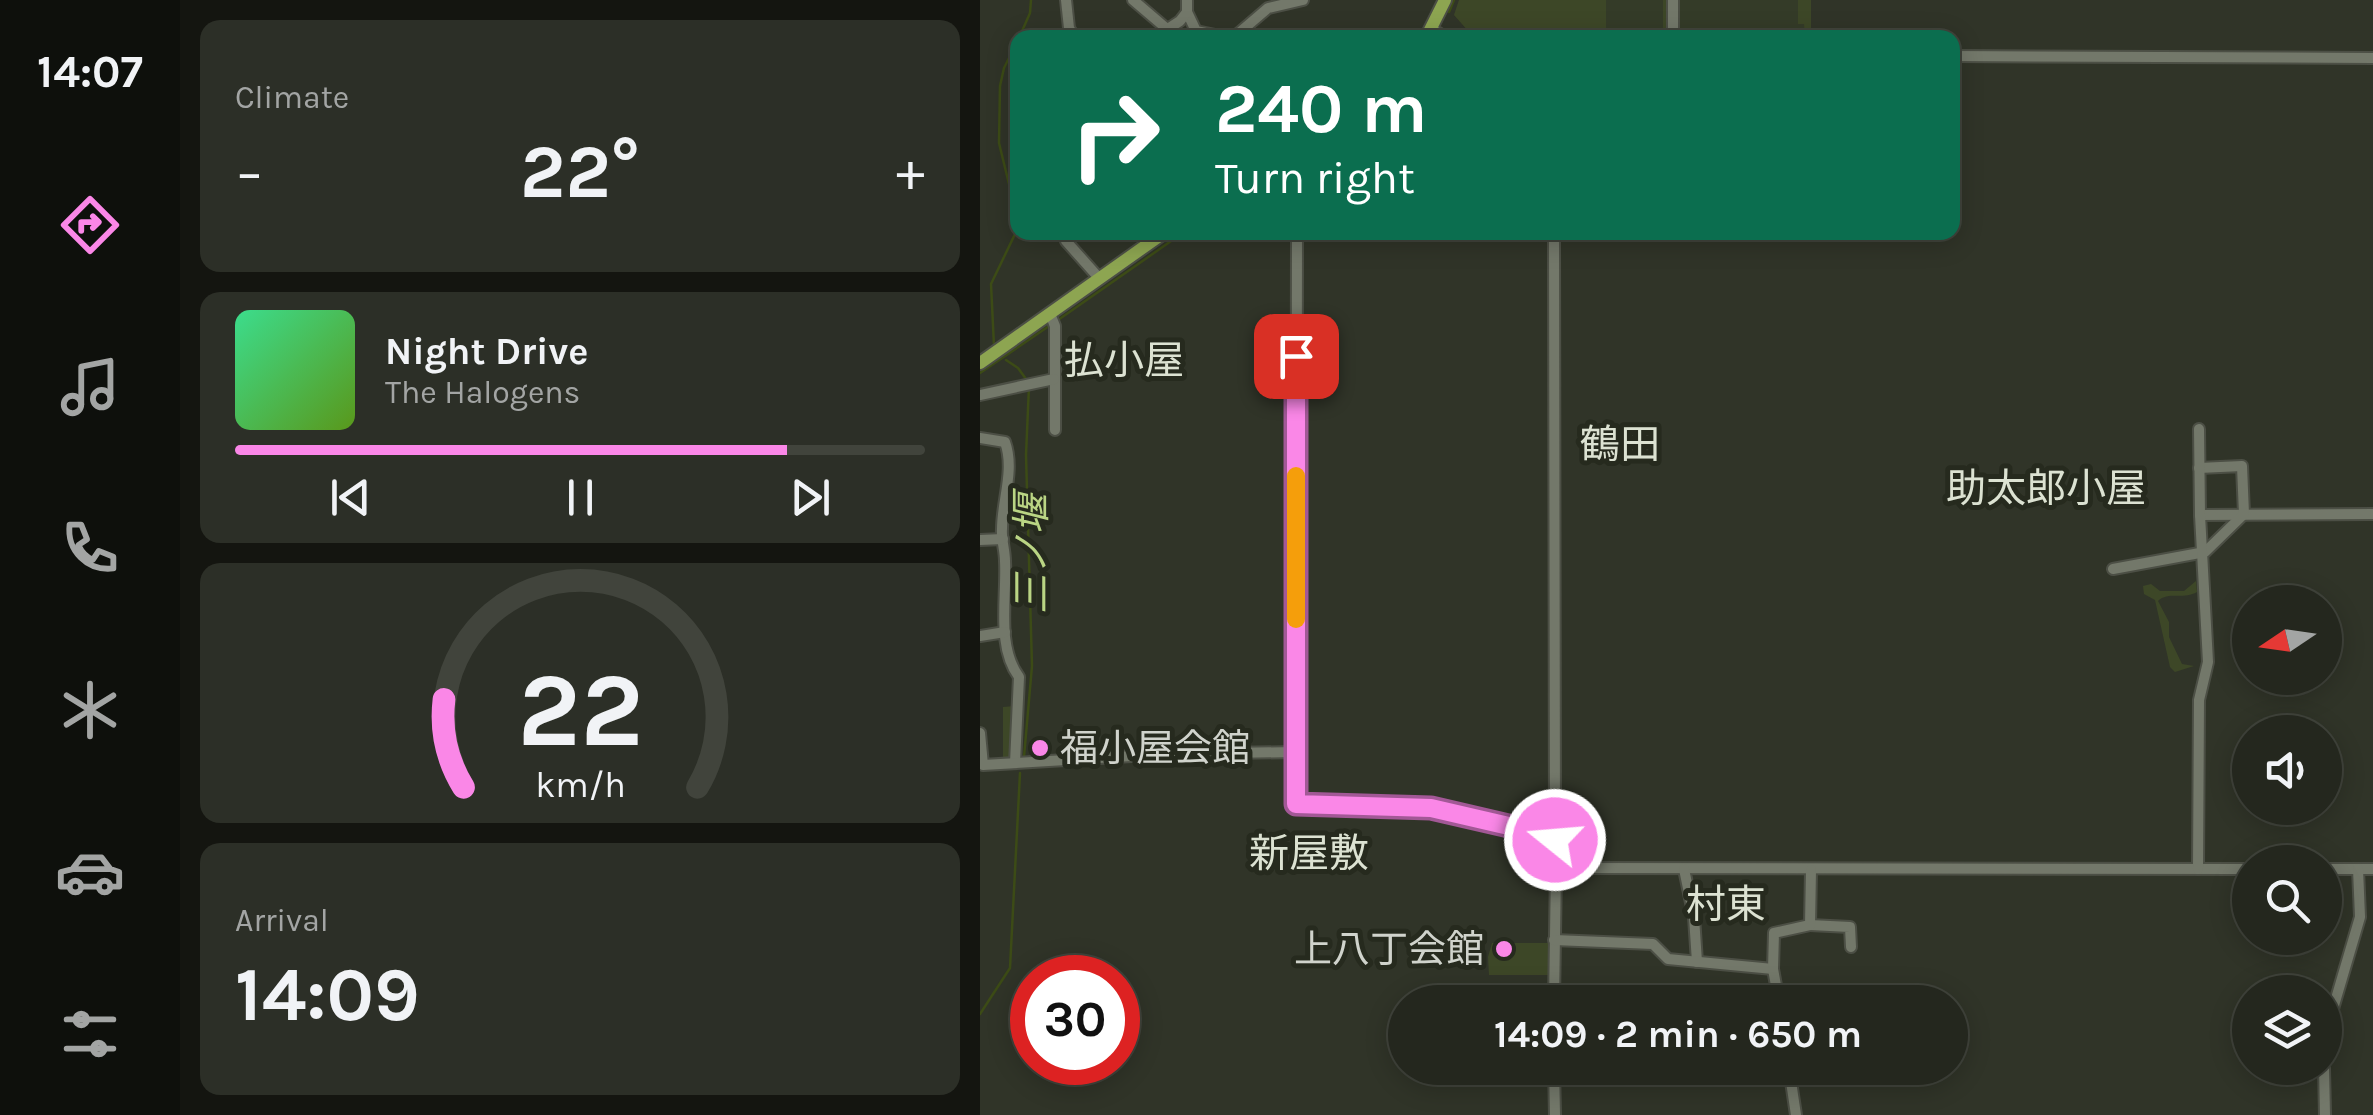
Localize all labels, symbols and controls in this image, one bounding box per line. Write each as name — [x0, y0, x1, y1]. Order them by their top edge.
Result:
text: 14:07 — [37, 46, 143, 98]
text: 240 m — [1215, 68, 1427, 150]
icon: right — [1050, 70, 1180, 200]
text: Climate — [235, 79, 349, 116]
text: 22° — [520, 128, 640, 216]
text: − — [235, 140, 264, 204]
text: + — [896, 140, 925, 204]
text: Turn right — [1215, 152, 1415, 204]
icon: directions — [55, 190, 125, 260]
pin — [1254, 314, 1339, 399]
text: Night Drive — [385, 329, 588, 374]
icon: arrive — [1269, 329, 1324, 384]
district label: 払小屋 — [1064, 337, 1184, 384]
icon: music — [55, 352, 125, 422]
text: The Halogens — [385, 374, 580, 411]
district label: 鶴田 — [1580, 421, 1660, 468]
district label: 助太郎小屋 — [1946, 465, 2146, 512]
icon: previous — [323, 470, 378, 525]
icon: pause — [553, 470, 608, 525]
icon: next — [783, 470, 838, 525]
water label: 三ノ堰 — [1008, 487, 1055, 614]
icon: phone — [55, 513, 125, 583]
north arrow — [2232, 585, 2342, 695]
map controls — [2232, 585, 2342, 1085]
text: 22 — [517, 650, 643, 771]
icon: climate — [55, 675, 125, 745]
button: sound — [2232, 715, 2342, 825]
place label: 福小屋会館 — [1060, 726, 1250, 771]
marker: 福小屋会館 — [1029, 737, 1051, 759]
text: km/h — [535, 764, 625, 806]
position arrow — [1503, 788, 1607, 892]
district label: 新屋敷 — [1249, 830, 1369, 877]
icon: car — [55, 837, 125, 907]
button: search — [2232, 845, 2342, 955]
district label: 村東 — [1686, 881, 1766, 928]
text: Arrival — [235, 902, 329, 939]
place label: 上八丁会館 — [1294, 927, 1484, 972]
marker: 上八丁会館 — [1493, 938, 1515, 960]
text: 14:09 — [235, 951, 420, 1039]
speed limit sign: 30 — [1010, 955, 1140, 1085]
button: layers — [2232, 975, 2342, 1085]
icon: filters — [55, 999, 125, 1069]
text: 14:09 · 2 min · 650 m — [1494, 1012, 1862, 1057]

